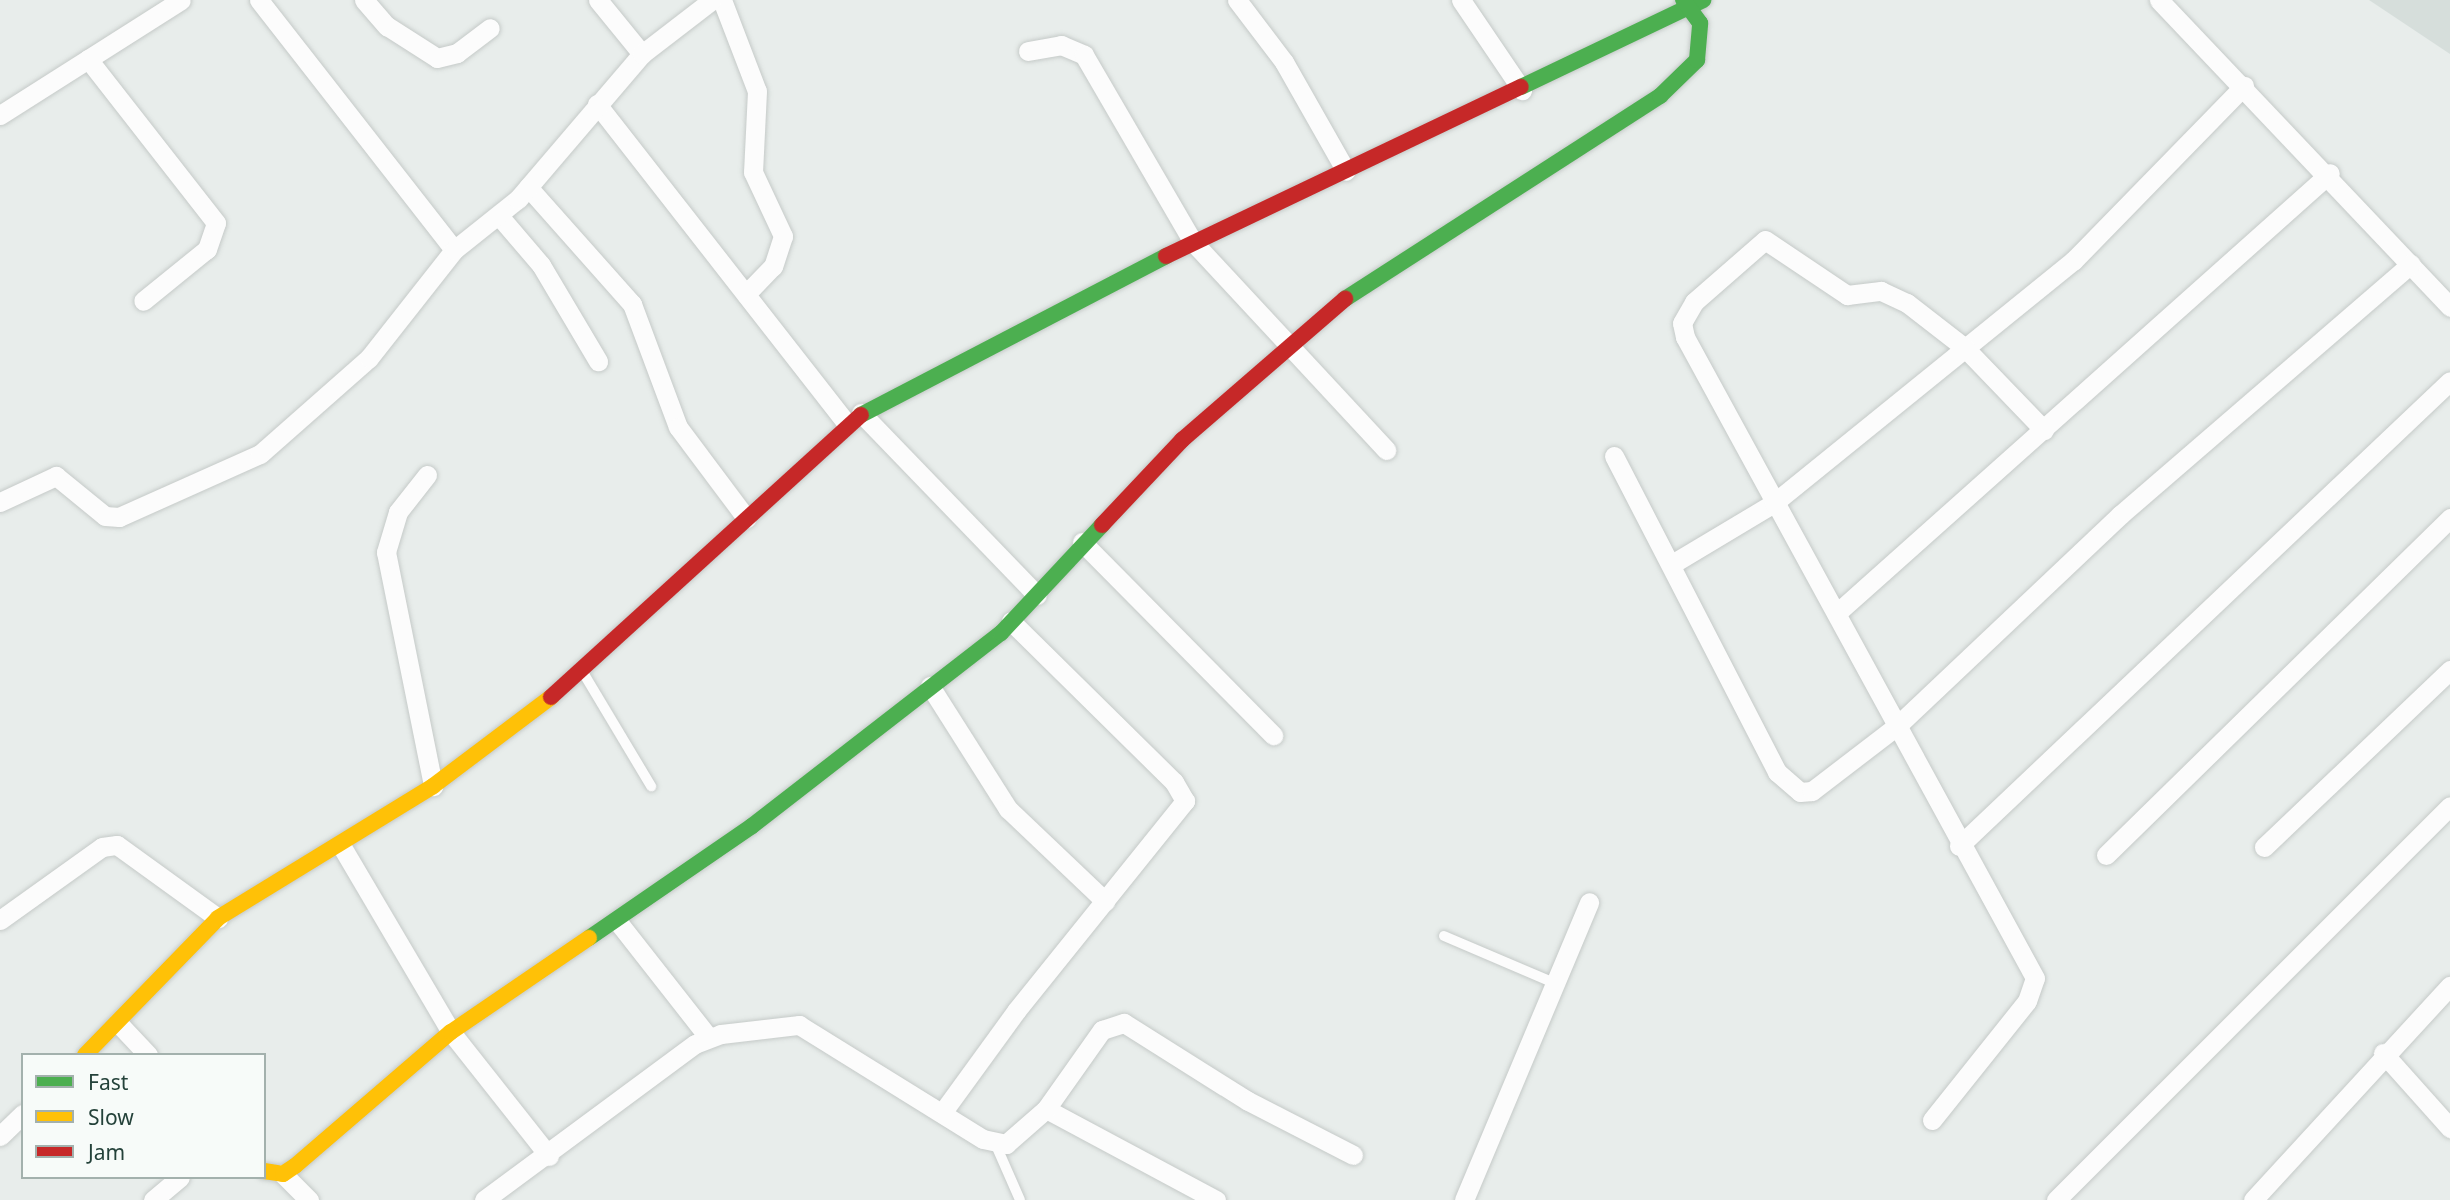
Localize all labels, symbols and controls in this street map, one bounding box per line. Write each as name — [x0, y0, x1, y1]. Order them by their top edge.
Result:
legend — [21, 1053, 266, 1179]
text: Fast — [88, 1068, 128, 1096]
text: Slow — [88, 1103, 134, 1131]
text: Jam — [88, 1138, 125, 1166]

